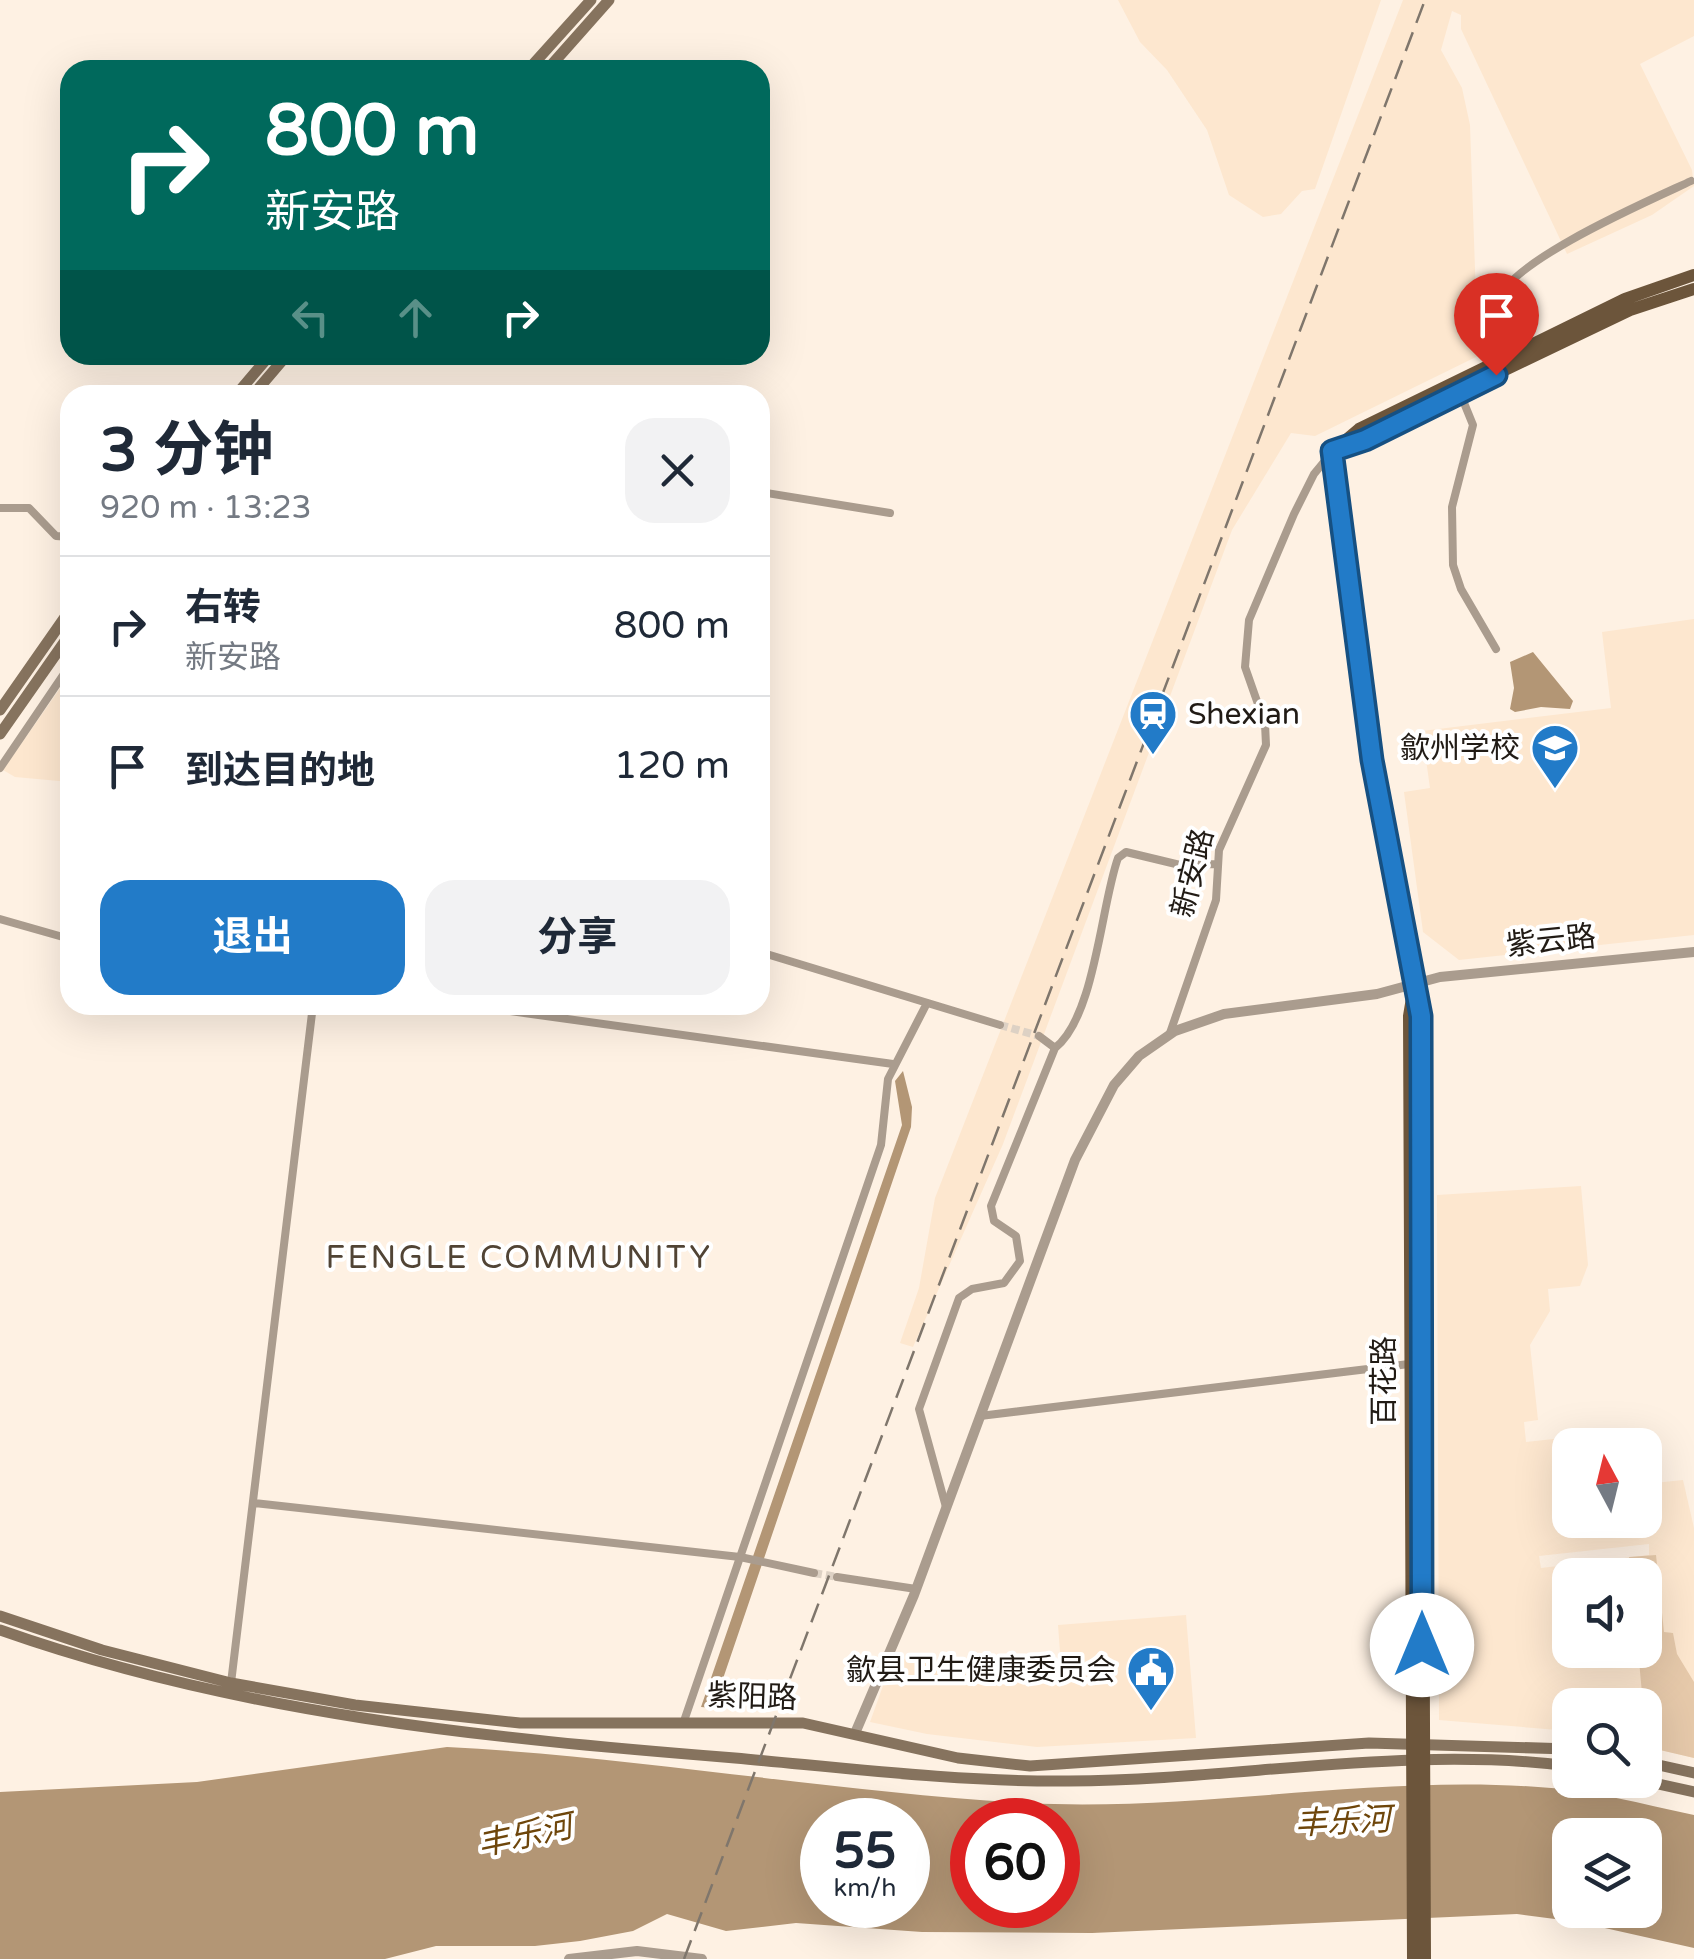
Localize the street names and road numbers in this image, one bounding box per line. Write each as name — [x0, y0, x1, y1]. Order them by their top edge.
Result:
street label: 新安路 — [1164, 825, 1222, 921]
street label: 紫云路 — [1504, 918, 1598, 964]
street label: 百花路 — [1366, 1336, 1403, 1426]
street label: 紫阳路 — [706, 1677, 798, 1717]

